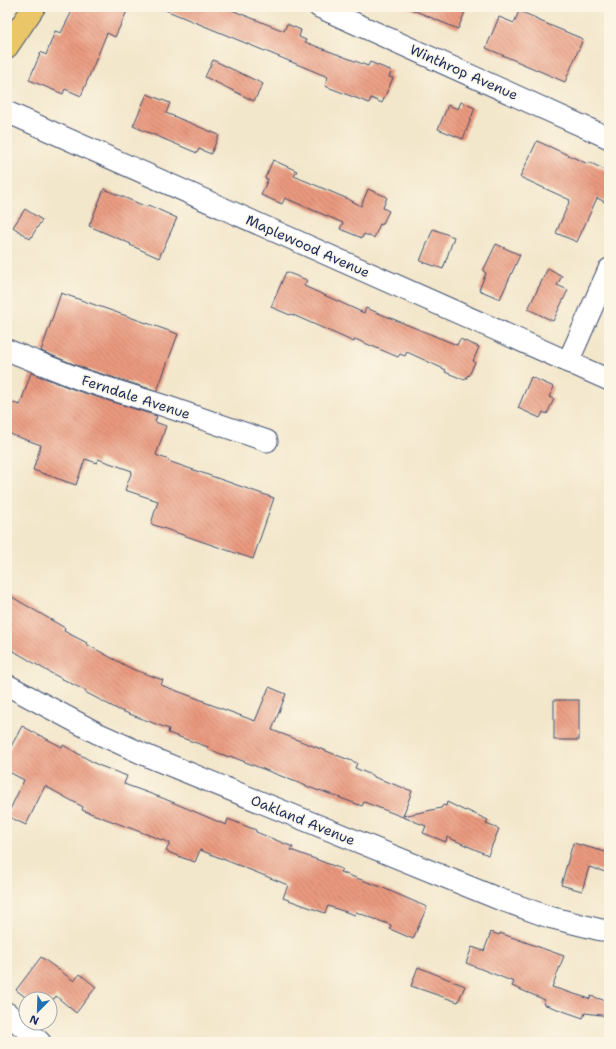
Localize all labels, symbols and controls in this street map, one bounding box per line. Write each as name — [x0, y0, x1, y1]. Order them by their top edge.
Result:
street label: Winthrop Avenue — [407, 40, 521, 104]
street label: Maplewood Avenue — [243, 211, 373, 281]
street label: Ferndale Avenue — [79, 371, 193, 423]
street label: Oakland Avenue — [248, 791, 358, 849]
north arrow — [18, 991, 58, 1031]
text: N — [27, 1011, 41, 1028]

